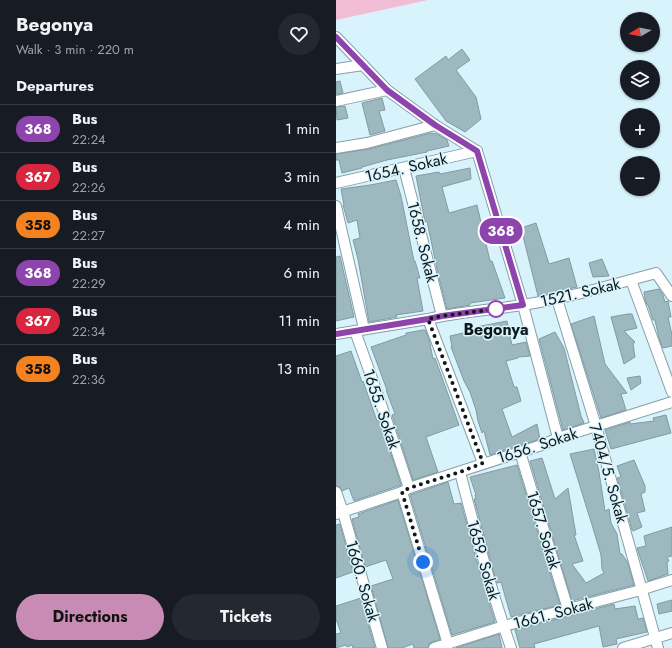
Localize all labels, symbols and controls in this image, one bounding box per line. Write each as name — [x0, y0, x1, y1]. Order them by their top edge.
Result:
text: Begonya — [16, 11, 93, 38]
north arrow — [620, 12, 660, 52]
map controls — [620, 12, 660, 196]
button: heart — [278, 13, 320, 55]
text: Walk · 3 min · 220 m — [16, 40, 134, 59]
button: layers — [620, 60, 660, 100]
text: Departures — [16, 75, 94, 97]
text: Bus — [72, 108, 97, 130]
button: + — [620, 108, 660, 148]
text: 1 min — [285, 118, 320, 140]
text: 368 — [25, 119, 51, 139]
text: 22:24 — [72, 130, 106, 149]
street label: 1654. Sokak — [363, 147, 450, 188]
text: Bus — [72, 156, 97, 178]
button: − — [620, 156, 660, 196]
text: 3 min — [284, 166, 320, 188]
text: 367 — [25, 167, 51, 187]
text: 22:26 — [72, 178, 106, 197]
street label: 1658. Sokak — [401, 199, 444, 286]
text: Bus — [72, 204, 97, 226]
text: 4 min — [283, 214, 320, 236]
text: 358 — [25, 215, 51, 235]
line badge: 368 — [478, 218, 524, 244]
text: 368 — [488, 221, 514, 241]
text: 22:27 — [72, 226, 105, 245]
text: Bus — [72, 252, 97, 274]
text: 6 min — [283, 262, 320, 284]
text: 368 — [25, 263, 51, 283]
street label: 1521. Sokak — [538, 272, 623, 313]
text: 22:29 — [72, 274, 106, 293]
text: Bus — [72, 300, 97, 322]
marker: Begonya — [487, 300, 505, 318]
text: 11 min — [279, 310, 320, 332]
text: 367 — [25, 311, 51, 331]
place label: Begonya — [463, 318, 529, 341]
text: 22:34 — [72, 322, 105, 341]
text: Bus — [72, 348, 97, 370]
text: 13 min — [277, 358, 320, 380]
text: 358 — [25, 359, 51, 379]
street label: 1655. Sokak — [357, 366, 406, 453]
text: 22:36 — [72, 370, 105, 389]
street label: 1656. Sokak — [494, 421, 581, 469]
street label: 7404/5. Sokak — [583, 421, 634, 527]
street label: 1657. Sokak — [521, 488, 567, 573]
street label: 1659. Sokak — [461, 517, 506, 604]
street label: 1660. Sokak — [340, 538, 385, 626]
your location — [413, 552, 433, 572]
street label: 1661. Sokak — [511, 592, 596, 635]
button: Directions — [16, 594, 164, 640]
button: Tickets — [172, 594, 320, 640]

